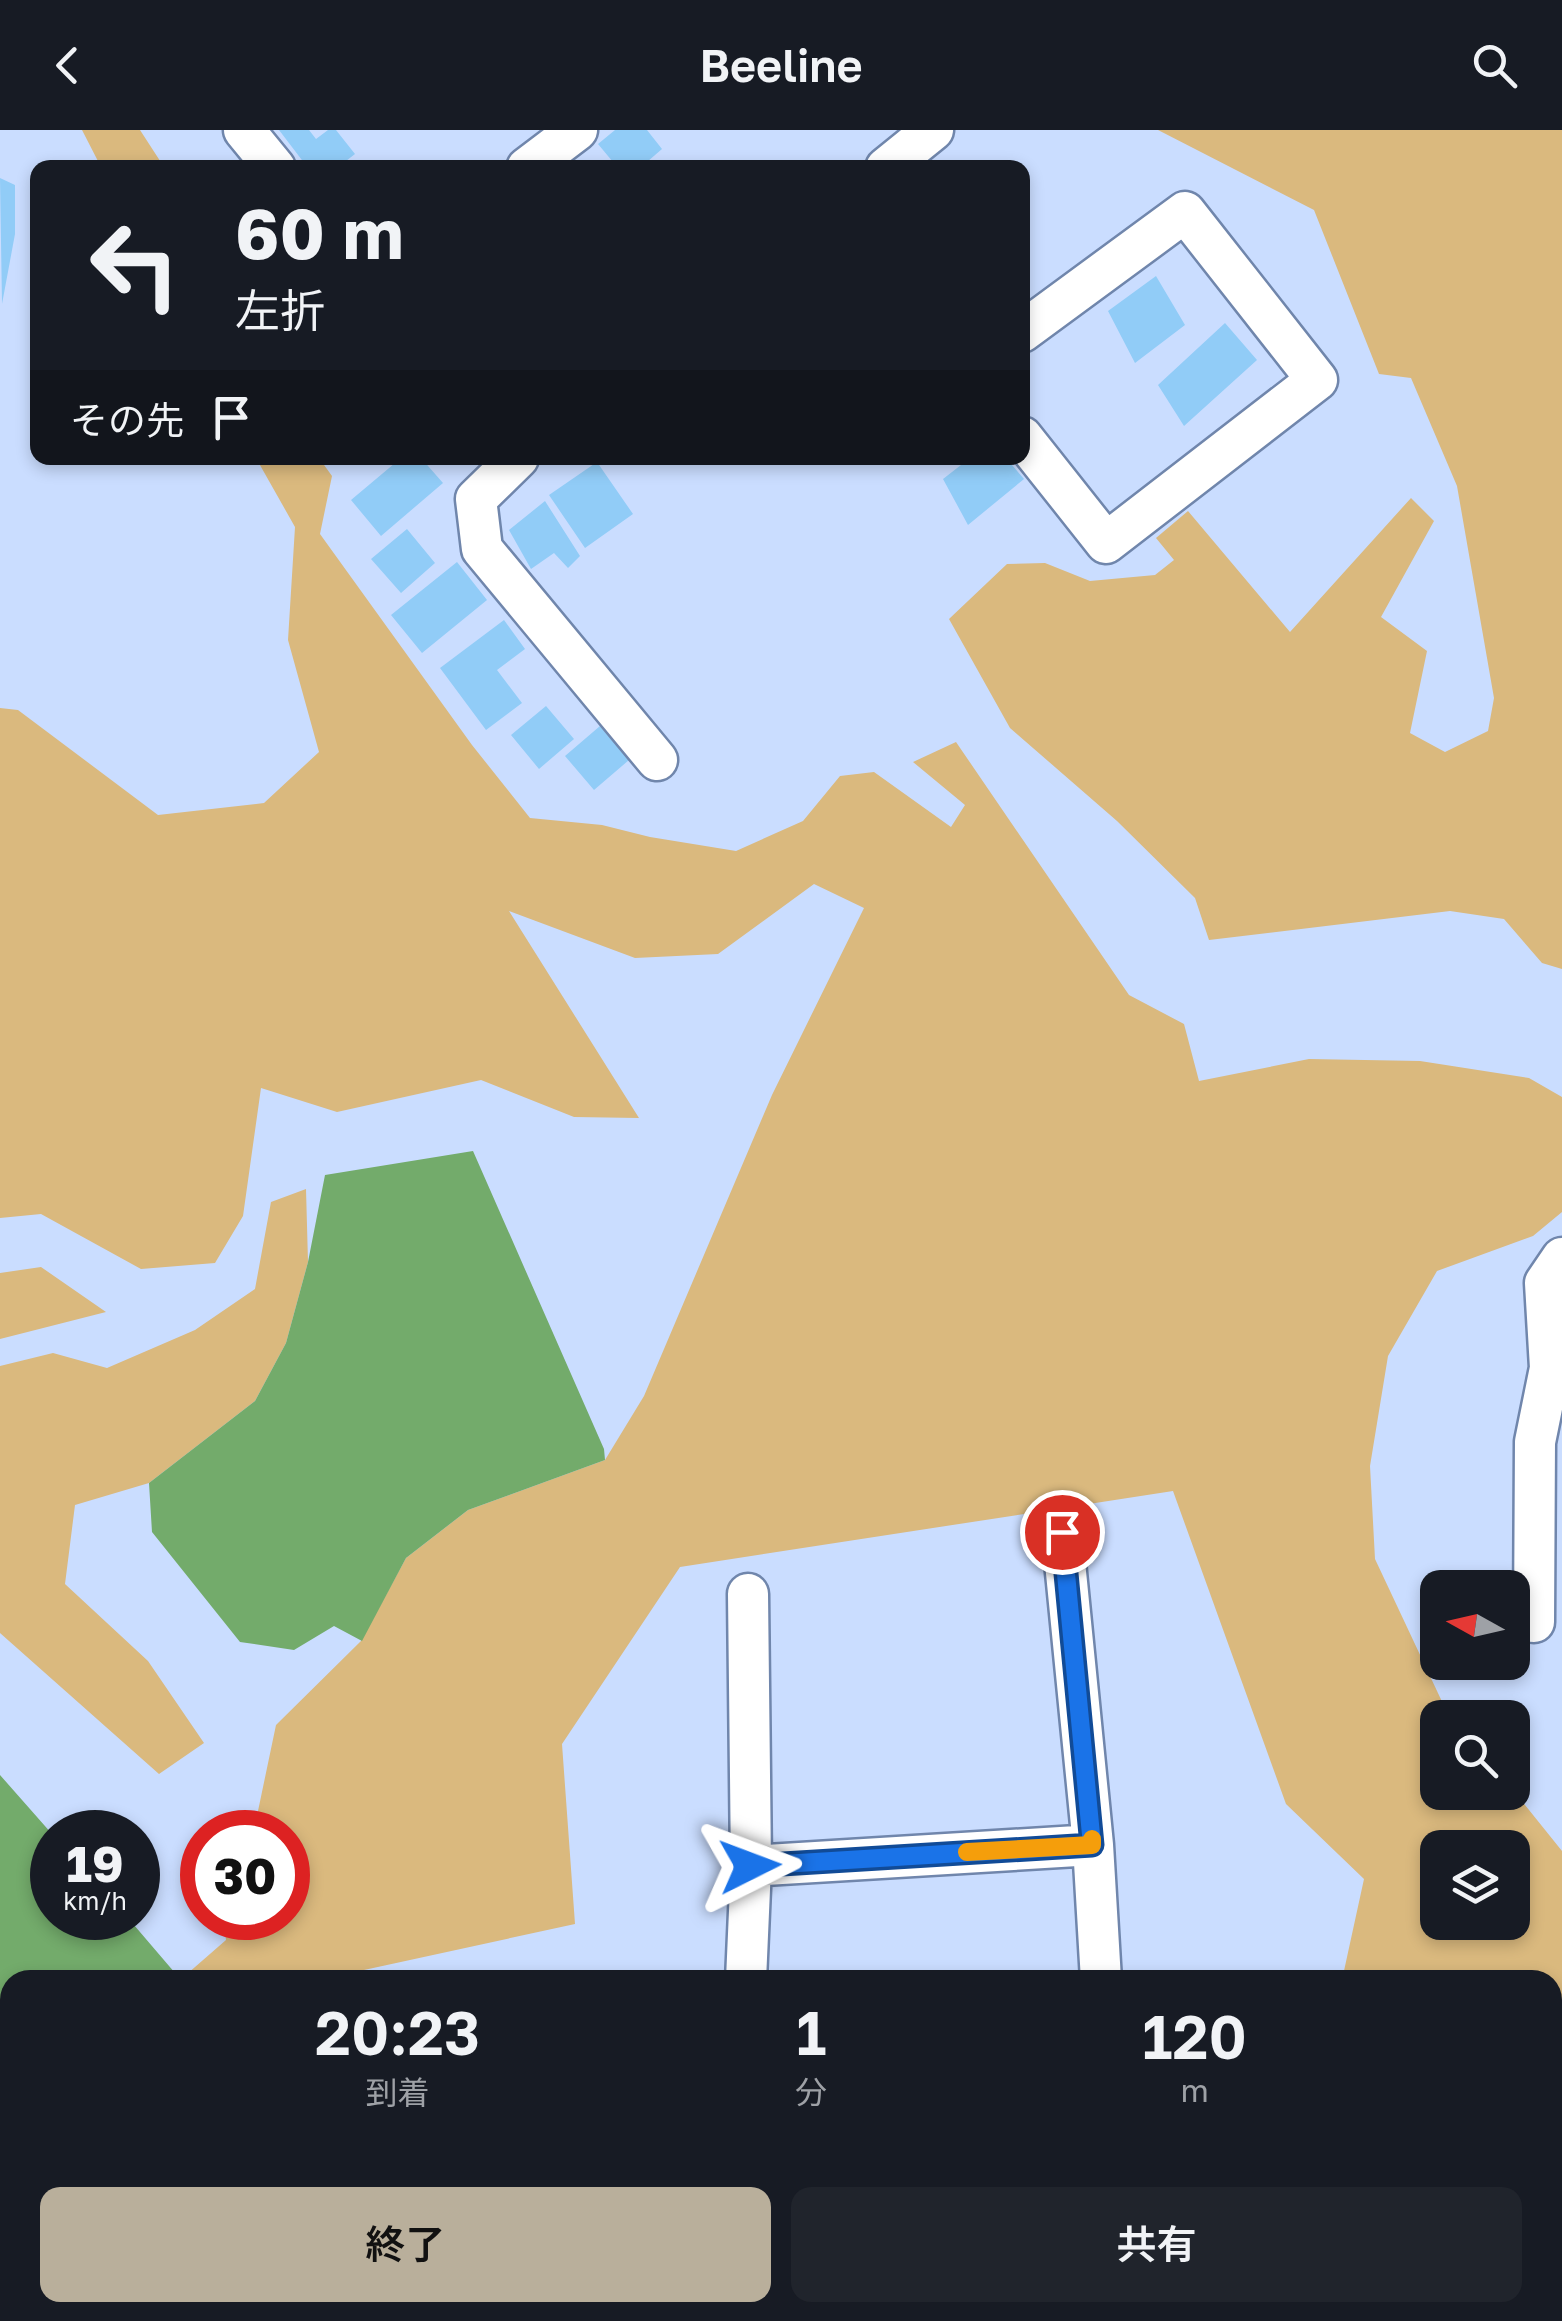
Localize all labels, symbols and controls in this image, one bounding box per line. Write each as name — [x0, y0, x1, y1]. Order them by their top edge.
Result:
icon: back — [40, 38, 95, 93]
text: Beeline — [699, 38, 863, 92]
icon: search — [1467, 38, 1522, 93]
text: 60 m — [235, 190, 404, 274]
icon: left — [70, 200, 200, 330]
text: 左折 — [235, 283, 325, 337]
icon: arrive — [204, 390, 259, 445]
text: その先 — [70, 397, 184, 442]
pin — [1020, 1490, 1105, 1575]
icon: arrive — [1035, 1505, 1090, 1560]
north arrow — [1420, 1570, 1530, 1680]
map controls — [1420, 1570, 1530, 1940]
button: search — [1420, 1700, 1530, 1810]
speed limit sign: 30 — [180, 1810, 310, 1940]
position arrow — [698, 1814, 802, 1918]
button: layers — [1420, 1830, 1530, 1940]
text: 19 — [66, 1833, 124, 1893]
text: km/h — [63, 1885, 127, 1916]
text: 20:23 — [315, 1996, 480, 2068]
text: 1 — [796, 1996, 826, 2068]
text: 120 — [1142, 2000, 1247, 2072]
text: m — [1180, 2071, 1209, 2109]
text: 到着 — [366, 2073, 430, 2111]
text: 分 — [795, 2073, 827, 2111]
button: 終了 — [40, 2187, 771, 2302]
button: 共有 — [791, 2187, 1522, 2302]

